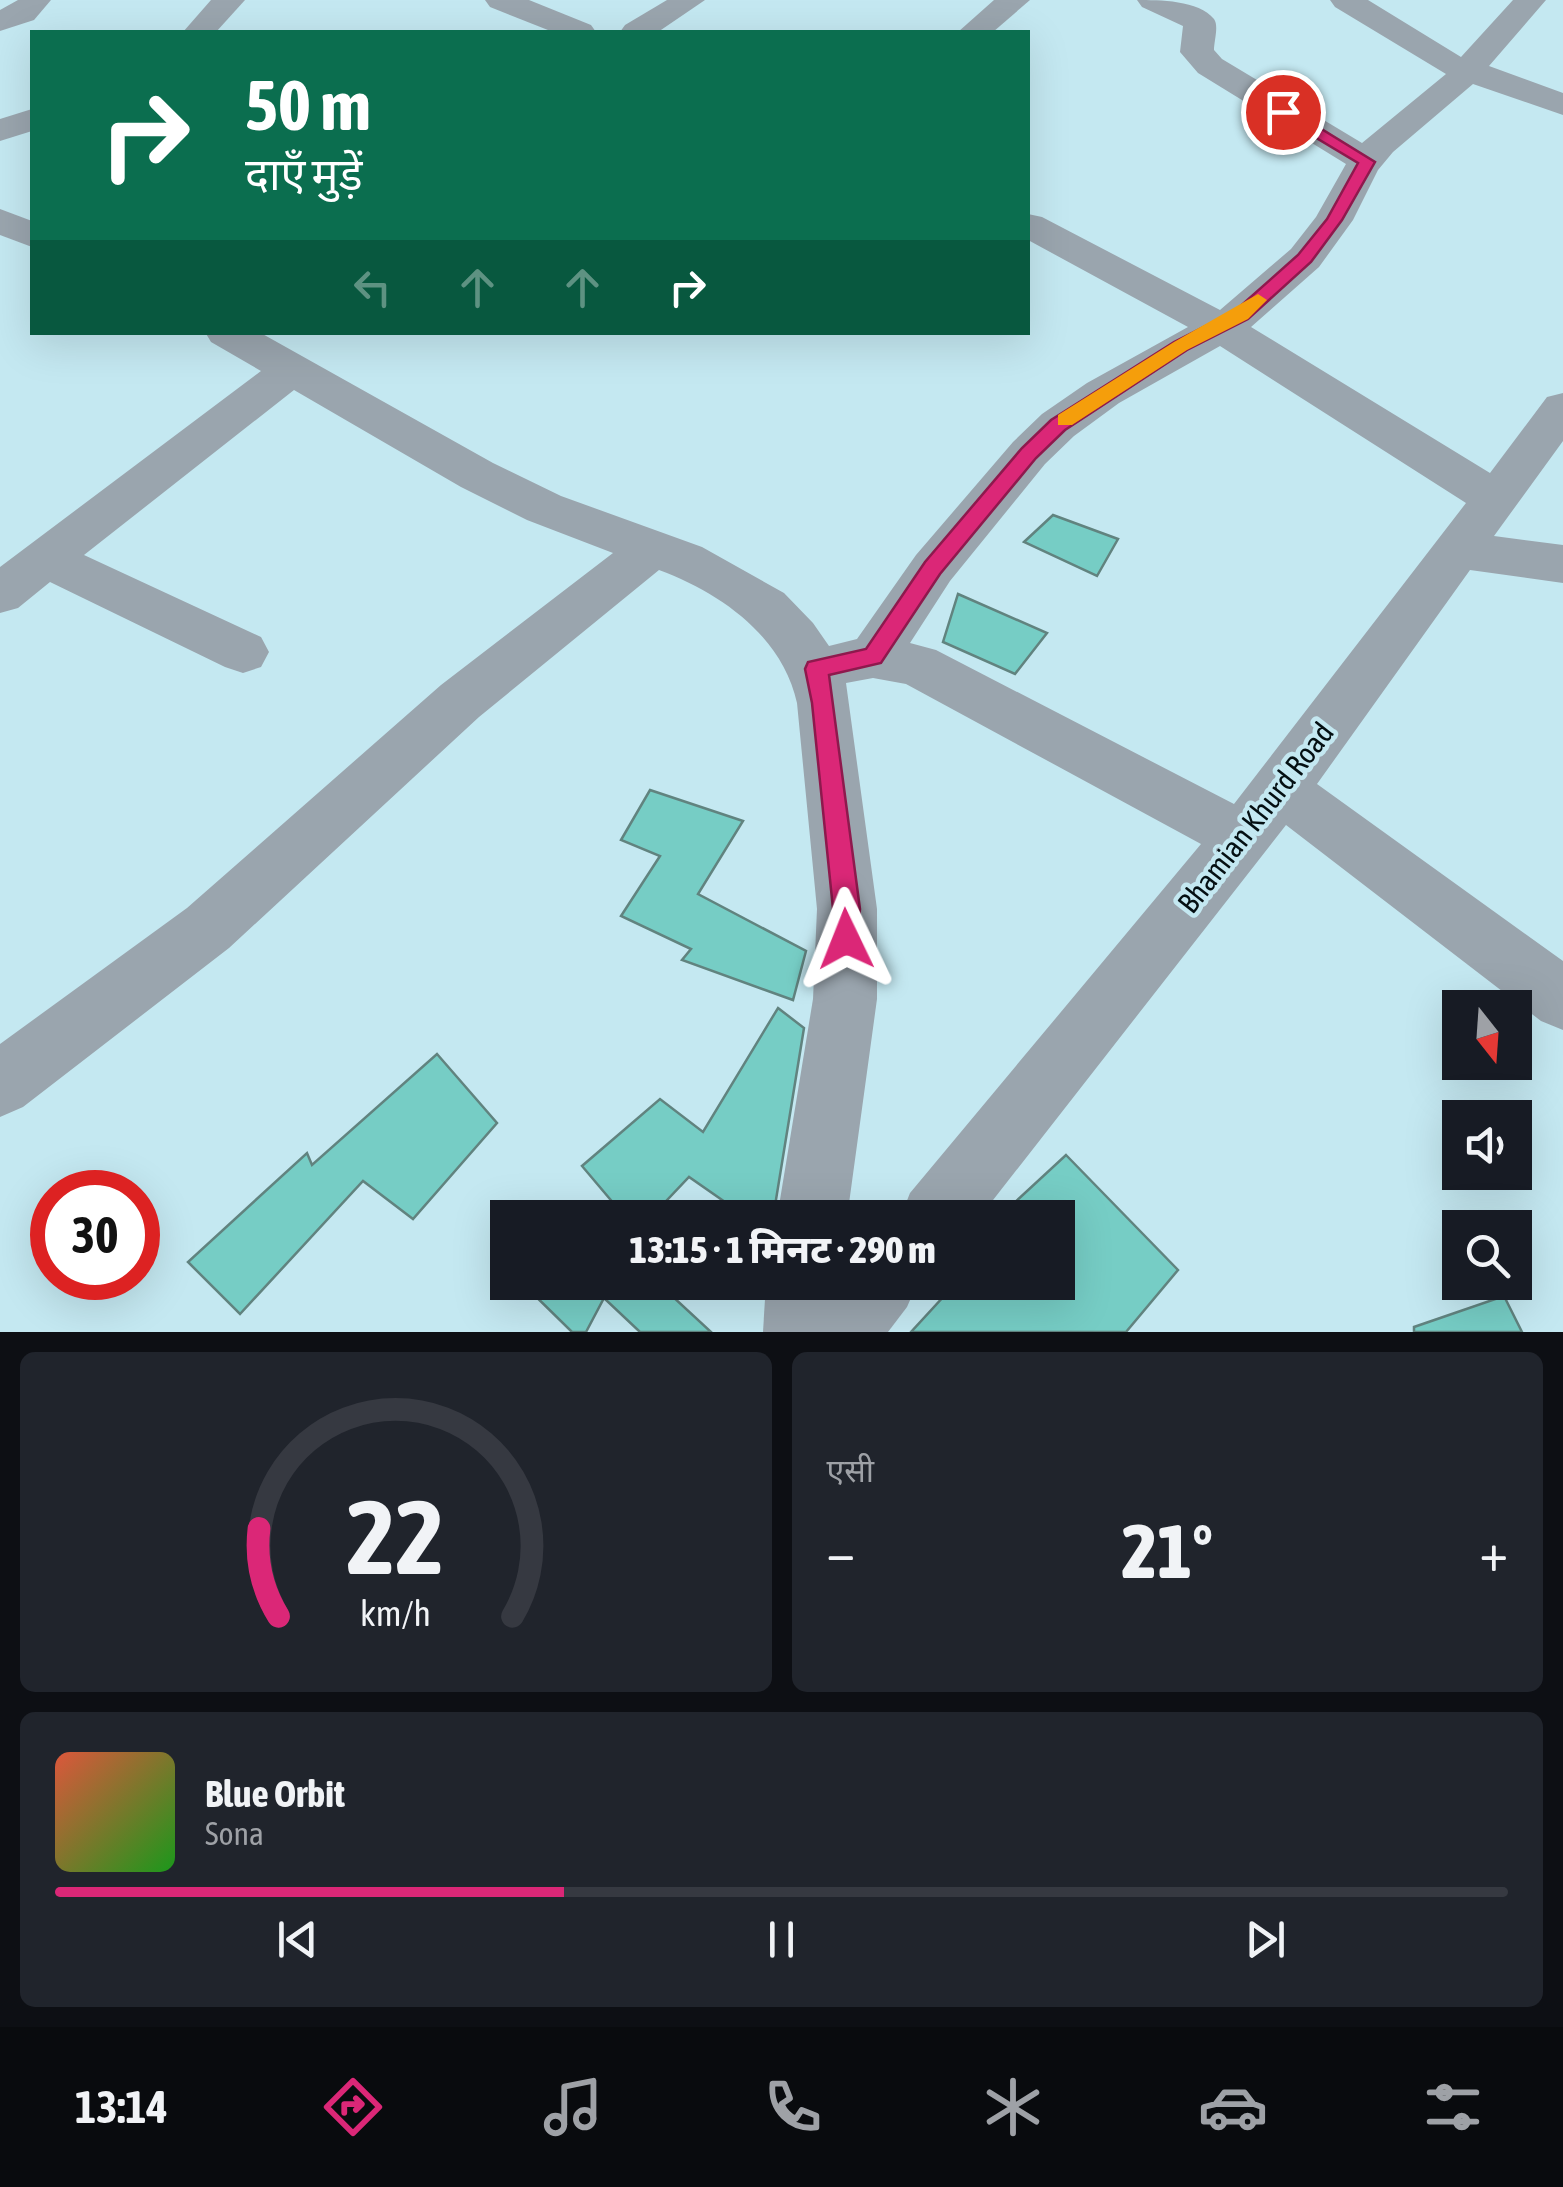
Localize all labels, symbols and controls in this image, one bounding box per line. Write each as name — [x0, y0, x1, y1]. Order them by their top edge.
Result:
text: 50 m — [245, 65, 371, 145]
icon: right — [80, 70, 210, 200]
pin — [1241, 70, 1326, 155]
icon: arrive — [1256, 85, 1311, 140]
text: दाएँ मुड़ें — [245, 148, 363, 200]
icon: left — [345, 260, 400, 315]
icon: ahead — [450, 260, 505, 315]
icon: ahead — [555, 260, 610, 315]
icon: right — [660, 260, 715, 315]
street label: Bhamian Khurd Road — [1170, 715, 1340, 919]
position arrow — [794, 887, 898, 991]
north arrow — [1442, 990, 1532, 1080]
map controls — [1442, 990, 1532, 1300]
button: sound — [1442, 1100, 1532, 1190]
speed limit sign: 30 — [30, 1170, 160, 1300]
button: search — [1442, 1210, 1532, 1300]
text: 13:15 · 1 मिनट · 290 m — [629, 1228, 936, 1271]
text: एसी — [827, 1452, 874, 1489]
text: 22 — [347, 1477, 445, 1596]
text: 21° — [1122, 1508, 1213, 1594]
text: − — [827, 1520, 855, 1583]
text: + — [1479, 1520, 1508, 1583]
text: km/h — [360, 1593, 431, 1634]
text: Blue Orbit — [205, 1772, 345, 1815]
text: Sona — [205, 1815, 264, 1852]
icon: previous — [270, 1912, 325, 1967]
icon: pause — [754, 1912, 809, 1967]
icon: next — [1238, 1912, 1293, 1967]
icon: directions — [318, 2072, 388, 2142]
icon: music — [538, 2072, 608, 2142]
icon: phone — [758, 2072, 828, 2142]
icon: climate — [978, 2072, 1048, 2142]
icon: car — [1198, 2072, 1268, 2142]
icon: filters — [1418, 2072, 1488, 2142]
text: 13:14 — [75, 2081, 168, 2133]

